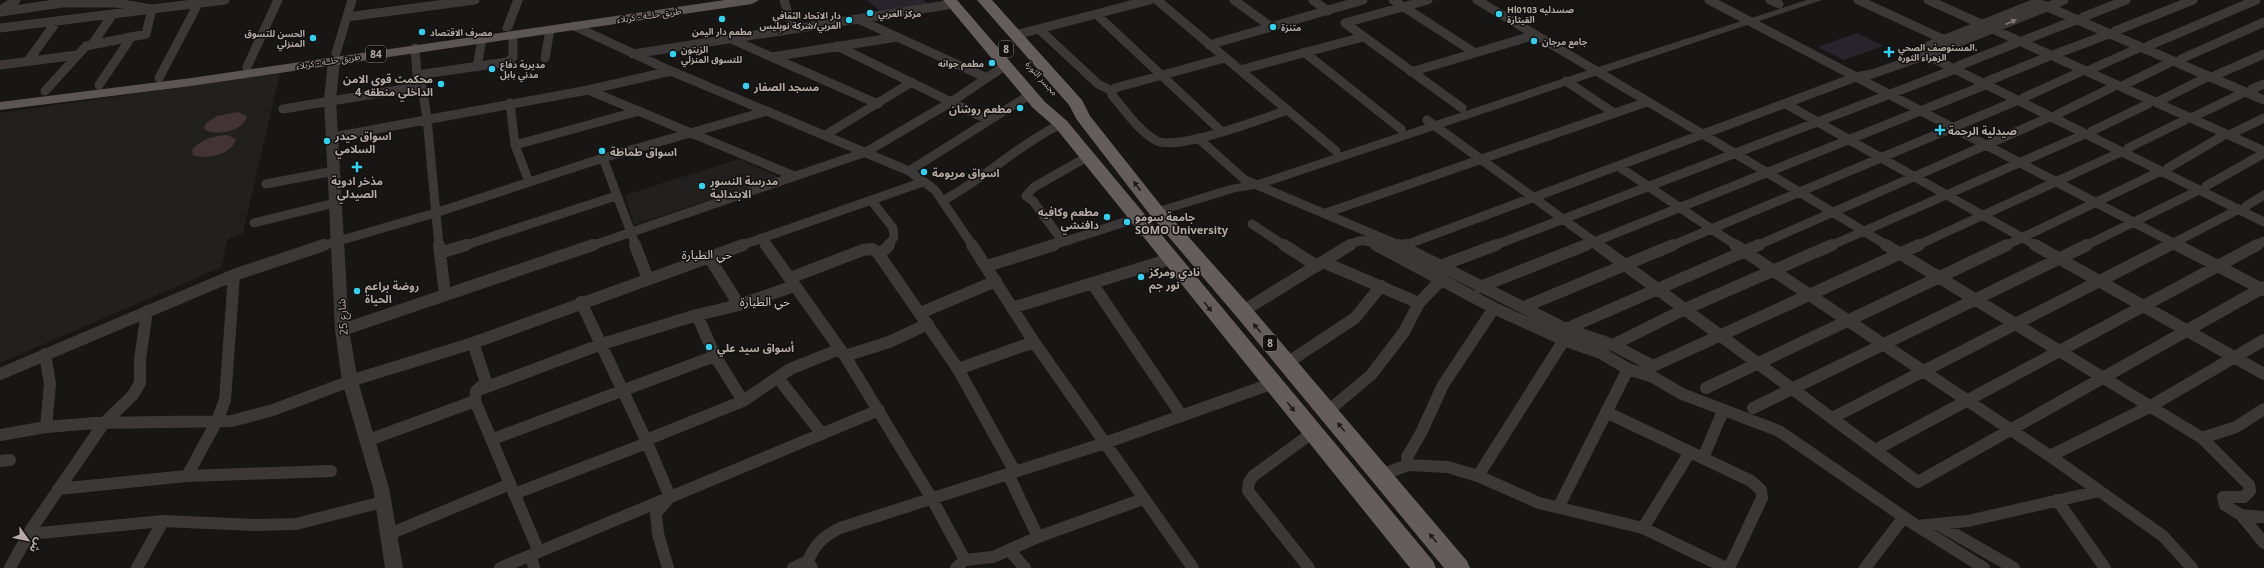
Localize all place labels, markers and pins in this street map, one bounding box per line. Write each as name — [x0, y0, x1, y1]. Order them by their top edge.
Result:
place label: Hl0103 صسدليه القيثارة — [1507, 3, 1574, 26]
place label: مركز العربي — [878, 7, 921, 22]
marker: مركز العربي — [865, 8, 875, 18]
place label: دار الاتحاد الثقافي العربي/شركة نوبِليس — [760, 9, 841, 34]
marker: Hl0103 صسدليه القيثارة — [1494, 9, 1504, 19]
marker: مطعم دار اليمن — [717, 14, 727, 24]
marker: دار الاتحاد الثقافي العربي/شركة نوبِليس — [844, 15, 854, 25]
place label: متنزة — [1281, 21, 1301, 34]
marker: متنزة — [1268, 22, 1278, 32]
place label: مطعم دار اليمن — [692, 25, 752, 39]
place label: مصرف الاقتصاد — [430, 26, 493, 39]
place label: الحسن للتسوق المنزلي — [244, 27, 305, 52]
marker: مصرف الاقتصاد — [417, 27, 427, 37]
marker: الحسن للتسوق المنزلي — [308, 33, 318, 43]
place label: جامع مرجان — [1542, 35, 1588, 49]
marker: جامع مرجان — [1529, 36, 1539, 46]
place label: المستوصف الصحي، الزهراء الثوره — [1898, 41, 1978, 64]
place label: الزيتون للتسوق المنزلي — [681, 43, 742, 68]
marker: المستوصف الصحي، الزهراء الثوره — [1883, 46, 1895, 58]
marker: الزيتون للتسوق المنزلي — [668, 49, 678, 59]
place label: مطعم جوانه — [938, 57, 984, 71]
place label: مديرية دفاع مدني بابل — [500, 58, 545, 83]
marker: مطعم جوانه — [987, 58, 997, 68]
marker: مديرية دفاع مدني بابل — [487, 64, 497, 74]
place label: محكمث قوى الامن الداخلي منطقه 4 — [343, 71, 433, 101]
marker: محكمث قوى الامن الداخلي منطقه 4 — [436, 79, 446, 89]
place label: مسجد الصفار — [753, 79, 819, 94]
marker: مسجد الصفار — [741, 81, 751, 91]
place label: مطعم روشان — [949, 101, 1012, 118]
marker: مطعم روشان — [1015, 103, 1025, 113]
place label: صيدلية الرحمة — [1948, 123, 2017, 138]
marker: صيدلية الرحمة — [1935, 125, 1945, 135]
place label: اسواق حيدر السلامي — [334, 128, 391, 158]
marker: اسواق حيدر السلامي — [322, 136, 332, 146]
place label: اسواق طماطة — [610, 144, 677, 159]
marker: اسواق طماطة — [597, 146, 607, 156]
marker: مذخر ادوية الصيدلي — [352, 162, 362, 172]
place label: اسواق مريومة — [932, 165, 1000, 180]
marker: اسواق مريومة — [919, 167, 929, 177]
place label: مذخر ادوية الصيدلي — [331, 173, 383, 203]
place label: مدرسة النسور الابتدائية — [709, 173, 778, 201]
marker: مدرسة النسور الابتدائية — [697, 181, 707, 191]
place label: مطعم وكافيه دافنشي — [1038, 204, 1099, 234]
place label: جامعة سومو SOMO University — [1135, 209, 1229, 237]
marker: مطعم وكافيه دافنشي — [1102, 212, 1112, 222]
marker: جامعة سومو SOMO University — [1122, 217, 1132, 227]
place label: نادي ومركز نور جم — [1148, 264, 1200, 294]
marker: نادي ومركز نور جم — [1136, 272, 1146, 282]
place label: روضة براعم الحياة — [365, 278, 419, 306]
marker: روضة براعم الحياة — [352, 286, 362, 296]
place label: أسواق سيد علي — [717, 340, 794, 357]
marker: أسواق سيد علي — [704, 342, 714, 352]

